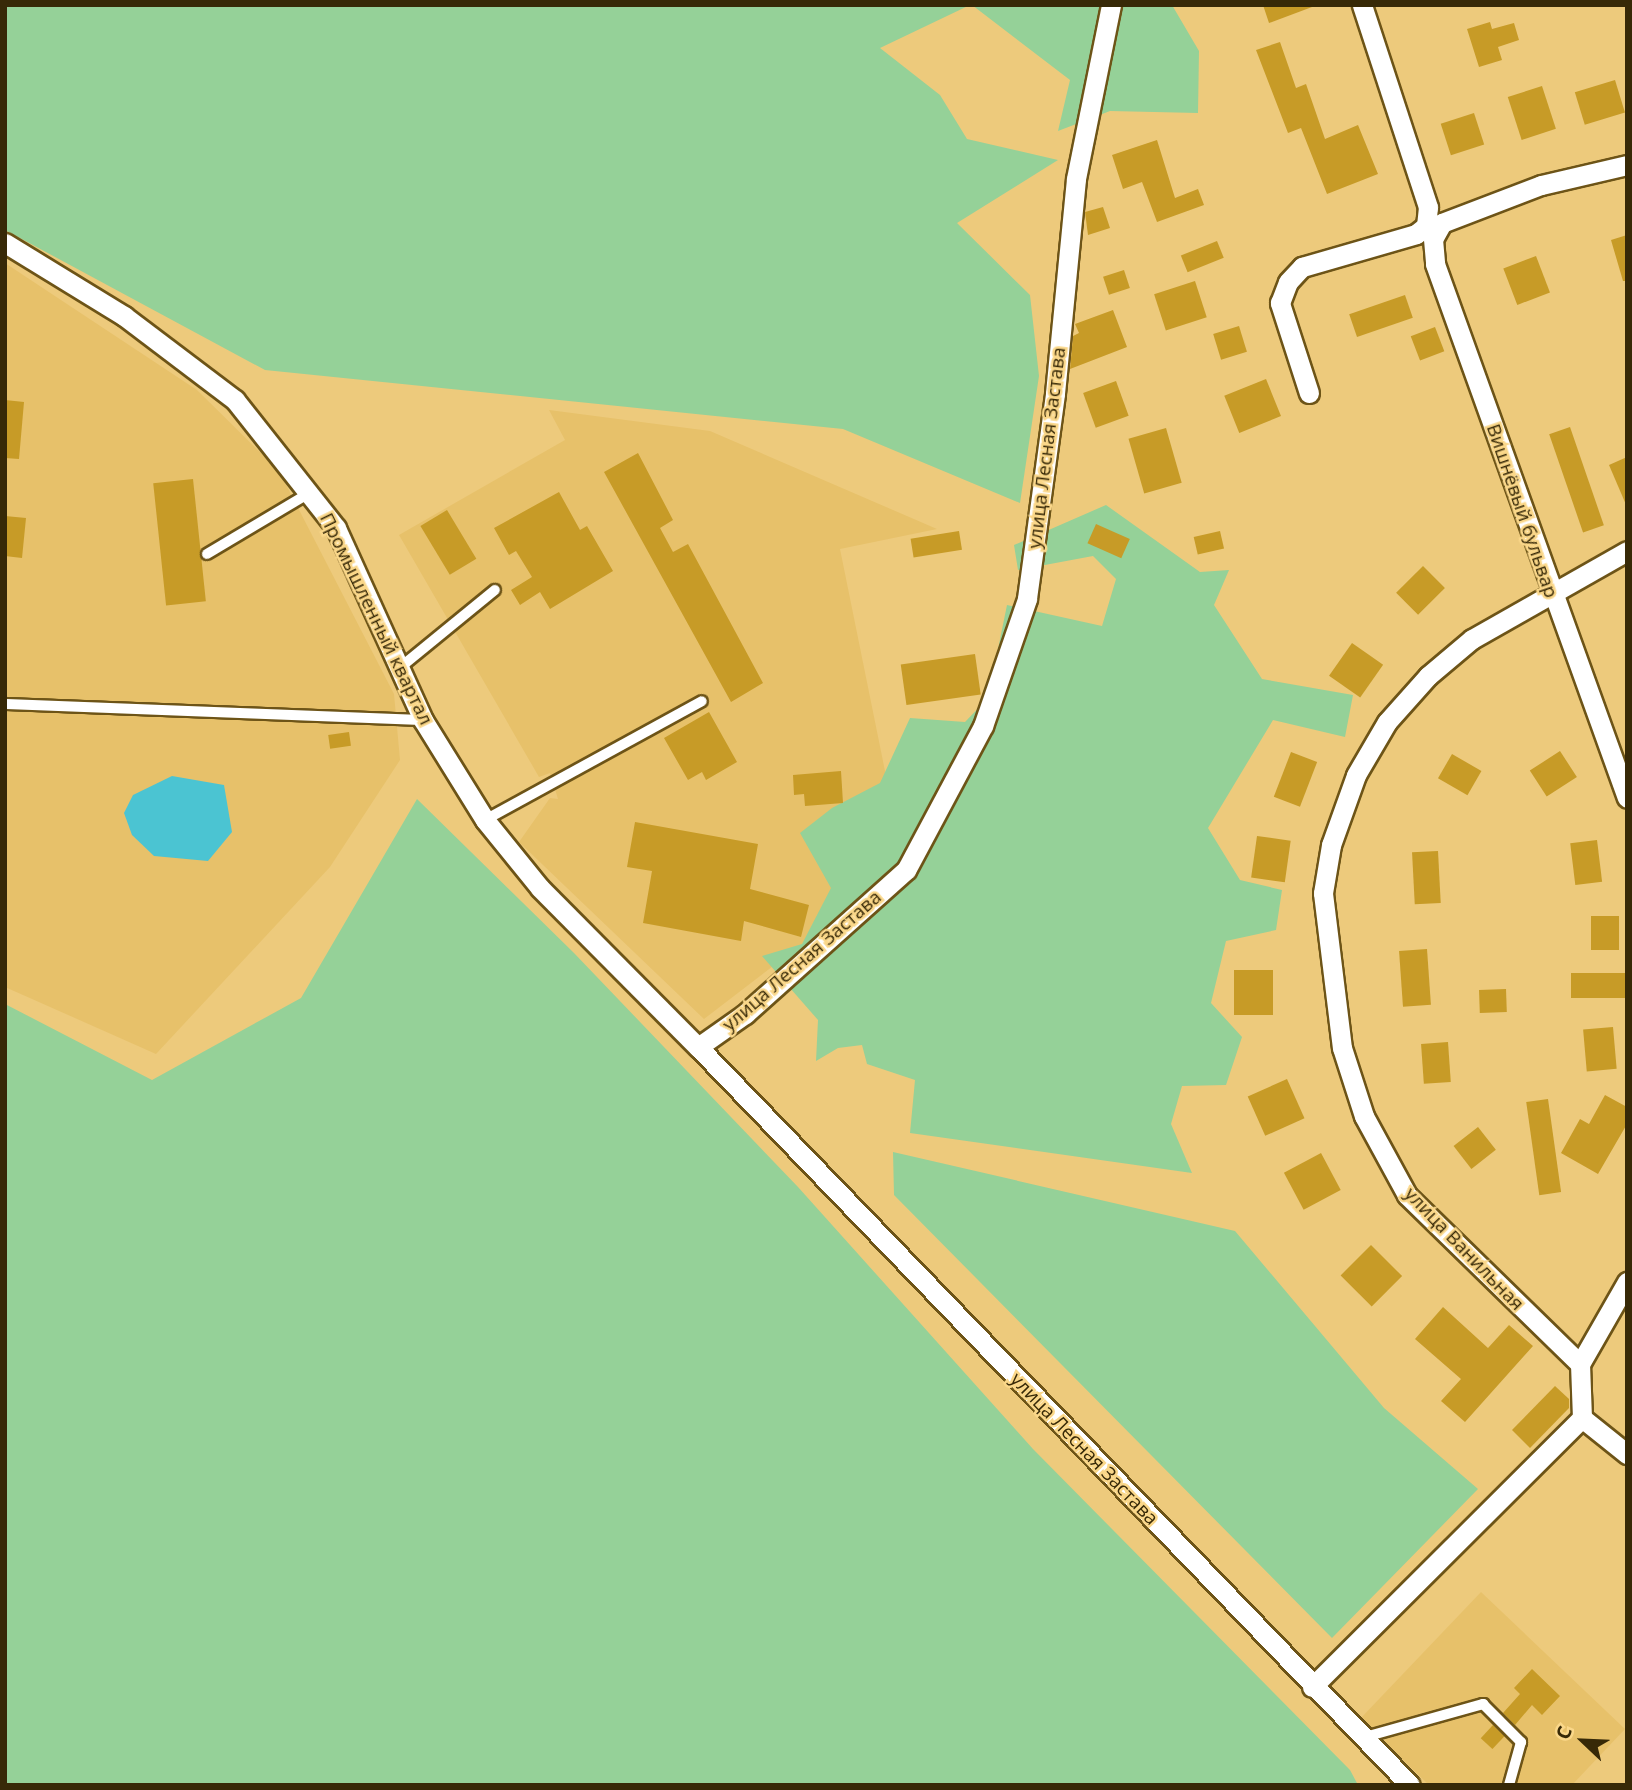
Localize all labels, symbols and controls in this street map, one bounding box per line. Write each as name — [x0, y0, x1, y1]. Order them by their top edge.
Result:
street label: улица Лесная Застава — [1023, 346, 1071, 550]
street label: Вишнёвый бульвар — [1482, 421, 1562, 601]
street label: Промышленный квартал — [315, 509, 437, 729]
street label: улица Лесная Застава — [718, 886, 886, 1036]
street label: улица Ванильная — [1400, 1183, 1528, 1315]
street label: улица Лесная Застава — [1005, 1368, 1163, 1530]
north arrow — [1548, 1706, 1618, 1776]
text: С — [1549, 1722, 1578, 1743]

